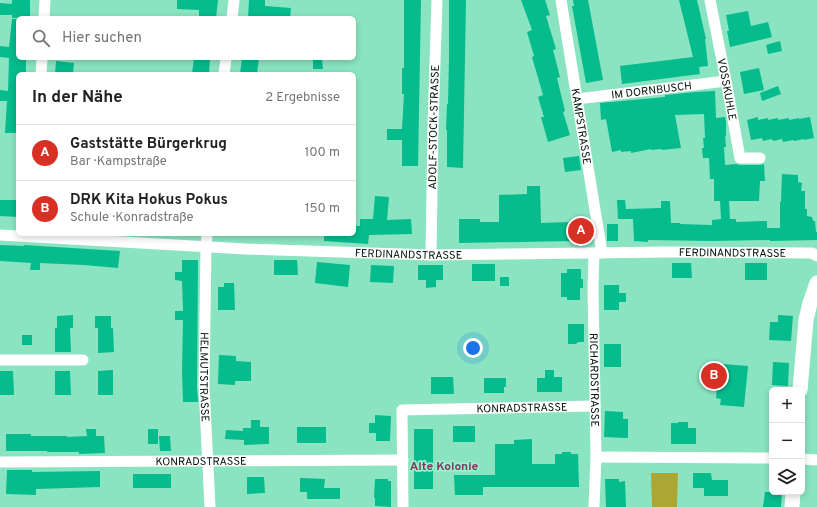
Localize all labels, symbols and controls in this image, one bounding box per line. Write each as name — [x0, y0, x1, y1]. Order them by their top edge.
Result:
search box — [16, 16, 356, 60]
icon: search — [30, 27, 52, 49]
text: Hier suchen — [62, 29, 142, 48]
street label: VOSSKUHLE — [714, 57, 739, 122]
street label: ADOLF-STOCK-STRASSE — [426, 65, 443, 189]
street label: IM DORNBUSCH — [610, 79, 693, 103]
text: In der Nähe — [32, 87, 123, 109]
street label: KAMPSTRASSE — [567, 87, 594, 166]
text: 2 Ergebnisse — [265, 90, 340, 106]
text: Gaststätte Bürgerkrug — [70, 135, 227, 154]
text: A — [40, 145, 50, 161]
text: 100 m — [304, 145, 340, 161]
text: Bar · Kampstraße — [70, 154, 167, 170]
text: DRK Kita Hokus Pokus — [70, 191, 228, 210]
text: B — [41, 201, 49, 217]
text: 150 m — [305, 201, 340, 217]
text: Schule · Konradstraße — [70, 210, 193, 226]
pin: A — [568, 216, 594, 246]
street label: FERDINANDSTRASSE — [679, 246, 786, 261]
street label: FERDINANDSTRASSE — [355, 247, 462, 263]
street label: HELMUTSTRASSE — [196, 332, 212, 422]
street label: RICHARDSTRASSE — [586, 333, 601, 427]
your location — [463, 338, 483, 358]
pin: B — [701, 361, 727, 391]
map controls — [769, 387, 805, 495]
button: + — [769, 387, 805, 423]
street label: KONRADSTRASSE — [476, 401, 568, 416]
button: − — [769, 423, 805, 459]
street label: KONRADSTRASSE — [155, 455, 247, 469]
district label: Alte Kolonie — [410, 459, 479, 475]
button: layers — [769, 459, 805, 495]

